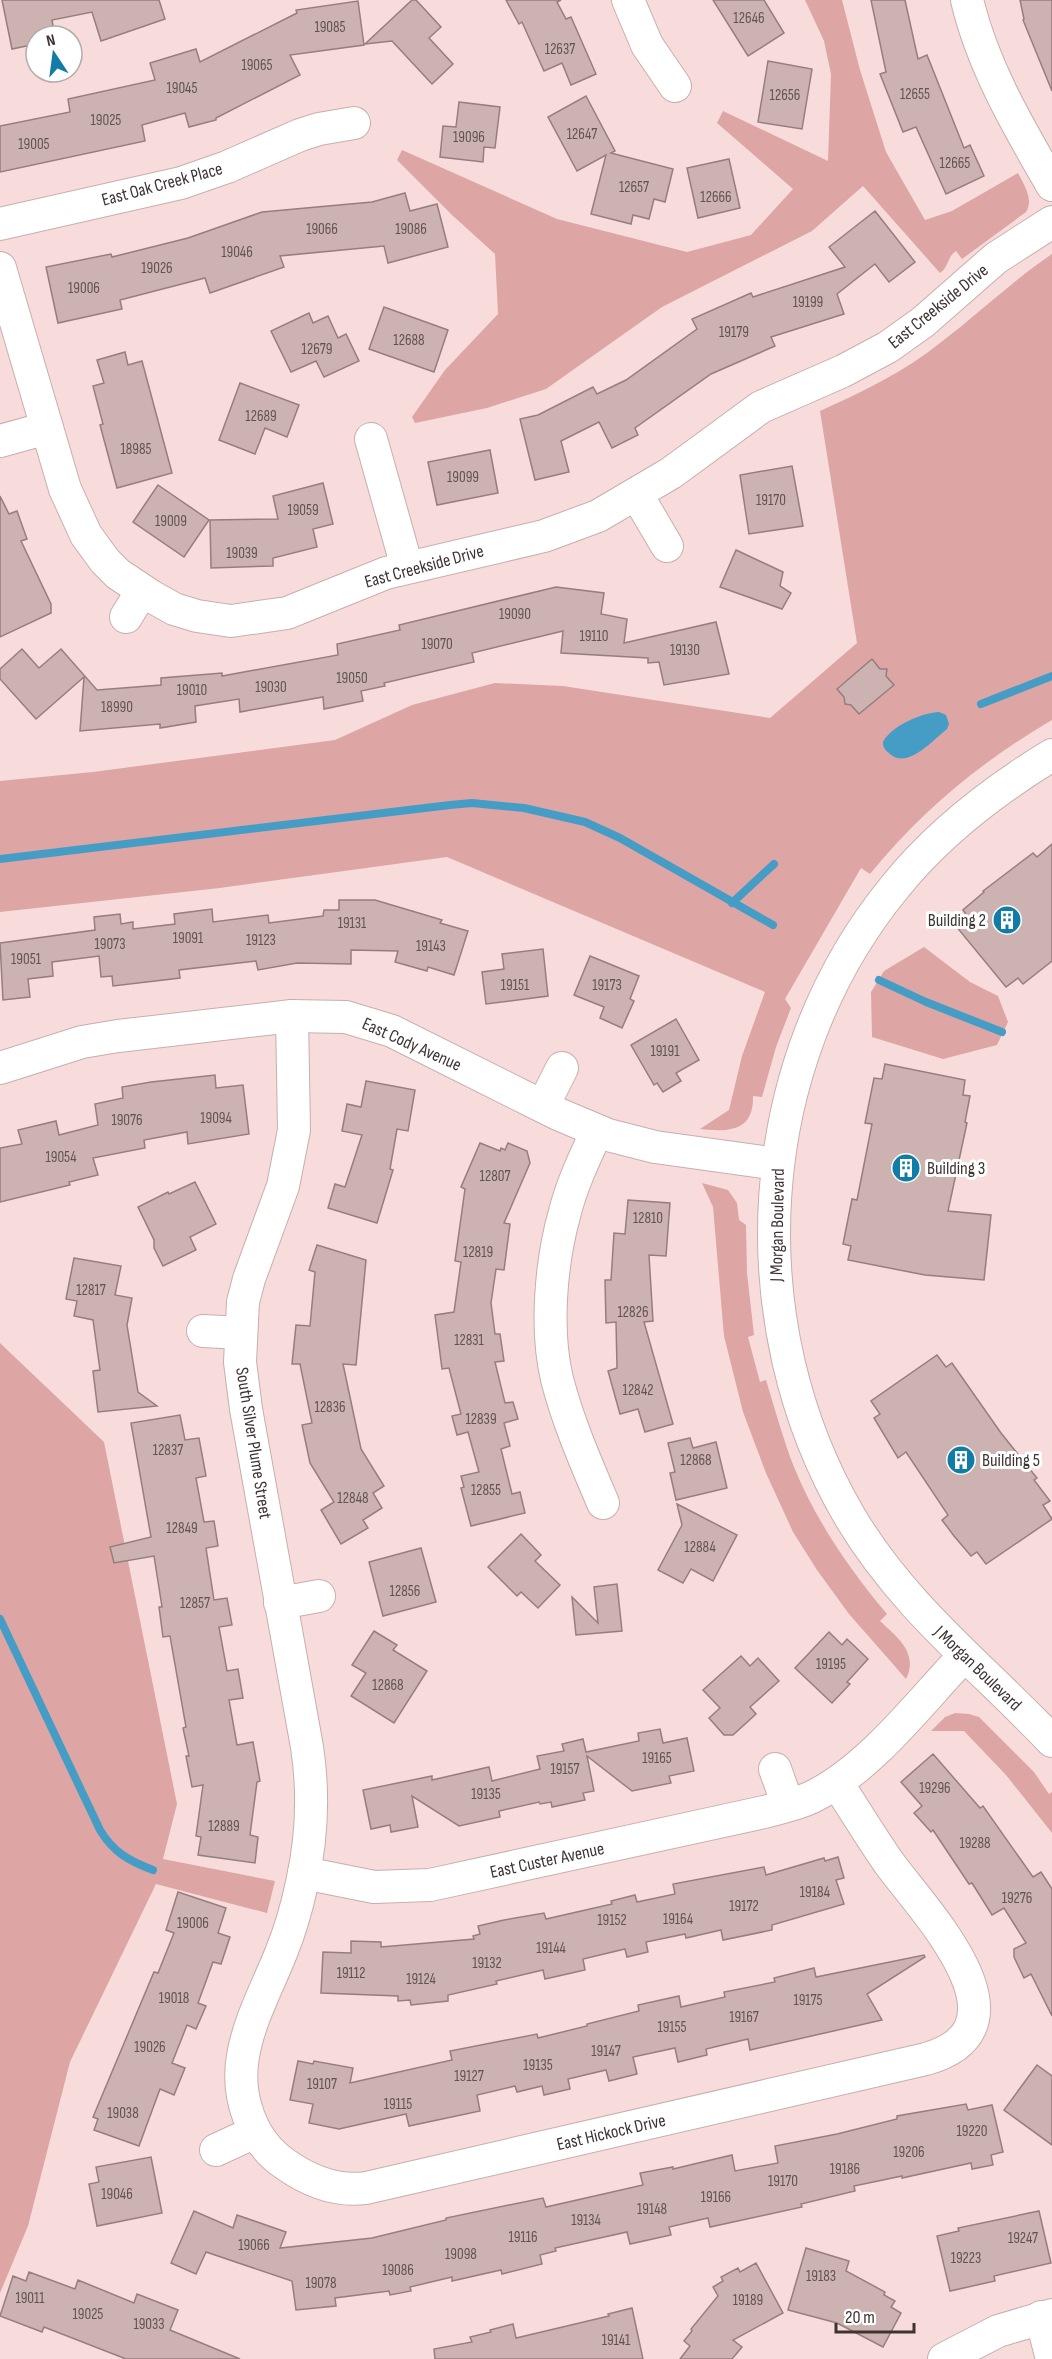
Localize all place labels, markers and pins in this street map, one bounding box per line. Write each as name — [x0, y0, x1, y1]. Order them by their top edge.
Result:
building icon: Building 2 — [991, 904, 1023, 936]
place label: Building 2 — [928, 910, 986, 931]
building icon: Building 3 — [890, 1152, 922, 1184]
place label: Building 3 — [927, 1158, 985, 1179]
building icon: Building 5 — [945, 1444, 977, 1476]
place label: Building 5 — [982, 1450, 1040, 1471]

